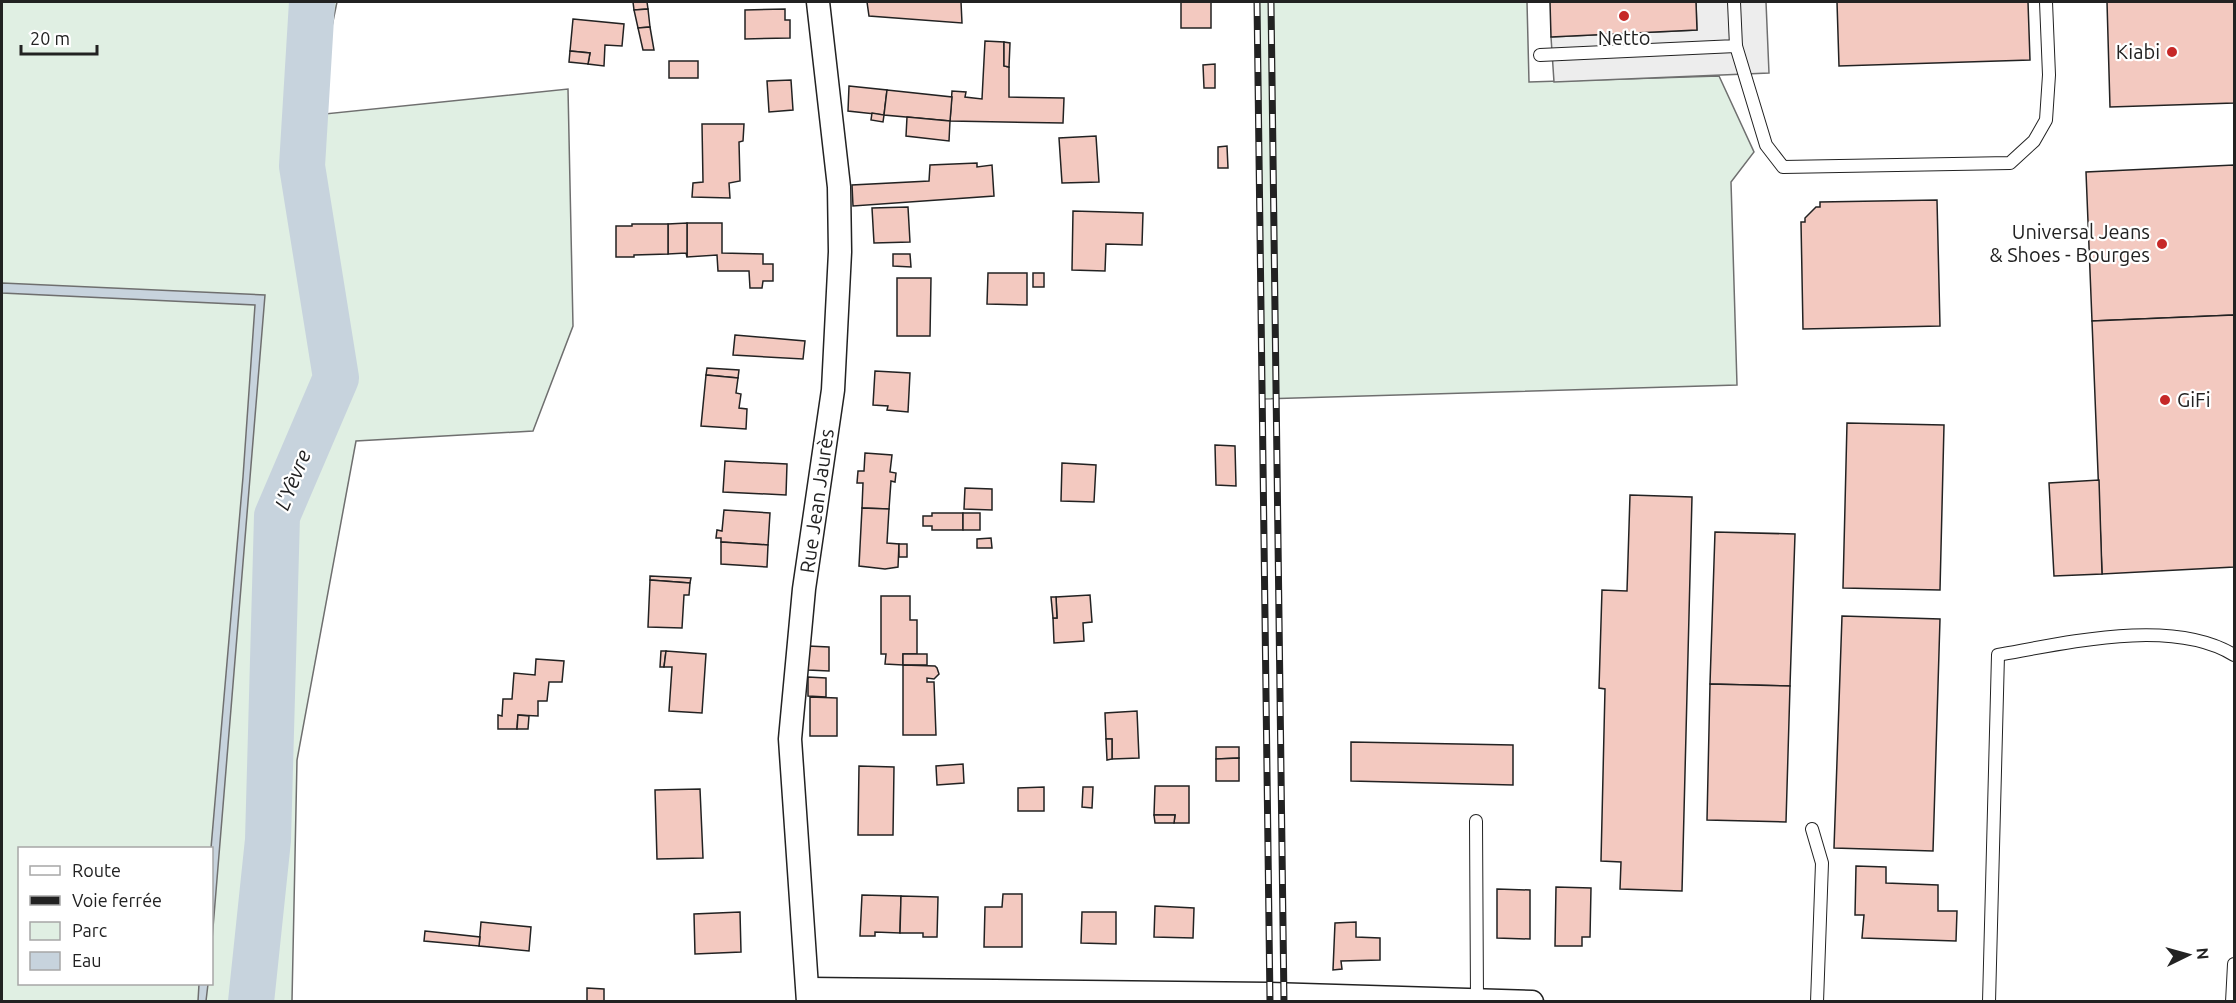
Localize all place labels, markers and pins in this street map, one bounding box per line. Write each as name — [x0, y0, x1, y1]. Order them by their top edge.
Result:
marker: Netto — [1617, 9, 1631, 23]
place label: Netto — [1598, 26, 1650, 49]
place label: Kiabi — [2116, 40, 2160, 63]
marker: Kiabi — [2165, 45, 2179, 59]
place label: Universal Jeans & Shoes - Bourges — [1989, 220, 2150, 266]
marker: Universal Jeans & Shoes - Bourges — [2155, 237, 2169, 251]
place label: GiFi — [2177, 388, 2211, 411]
marker: GiFi — [2158, 393, 2172, 407]

